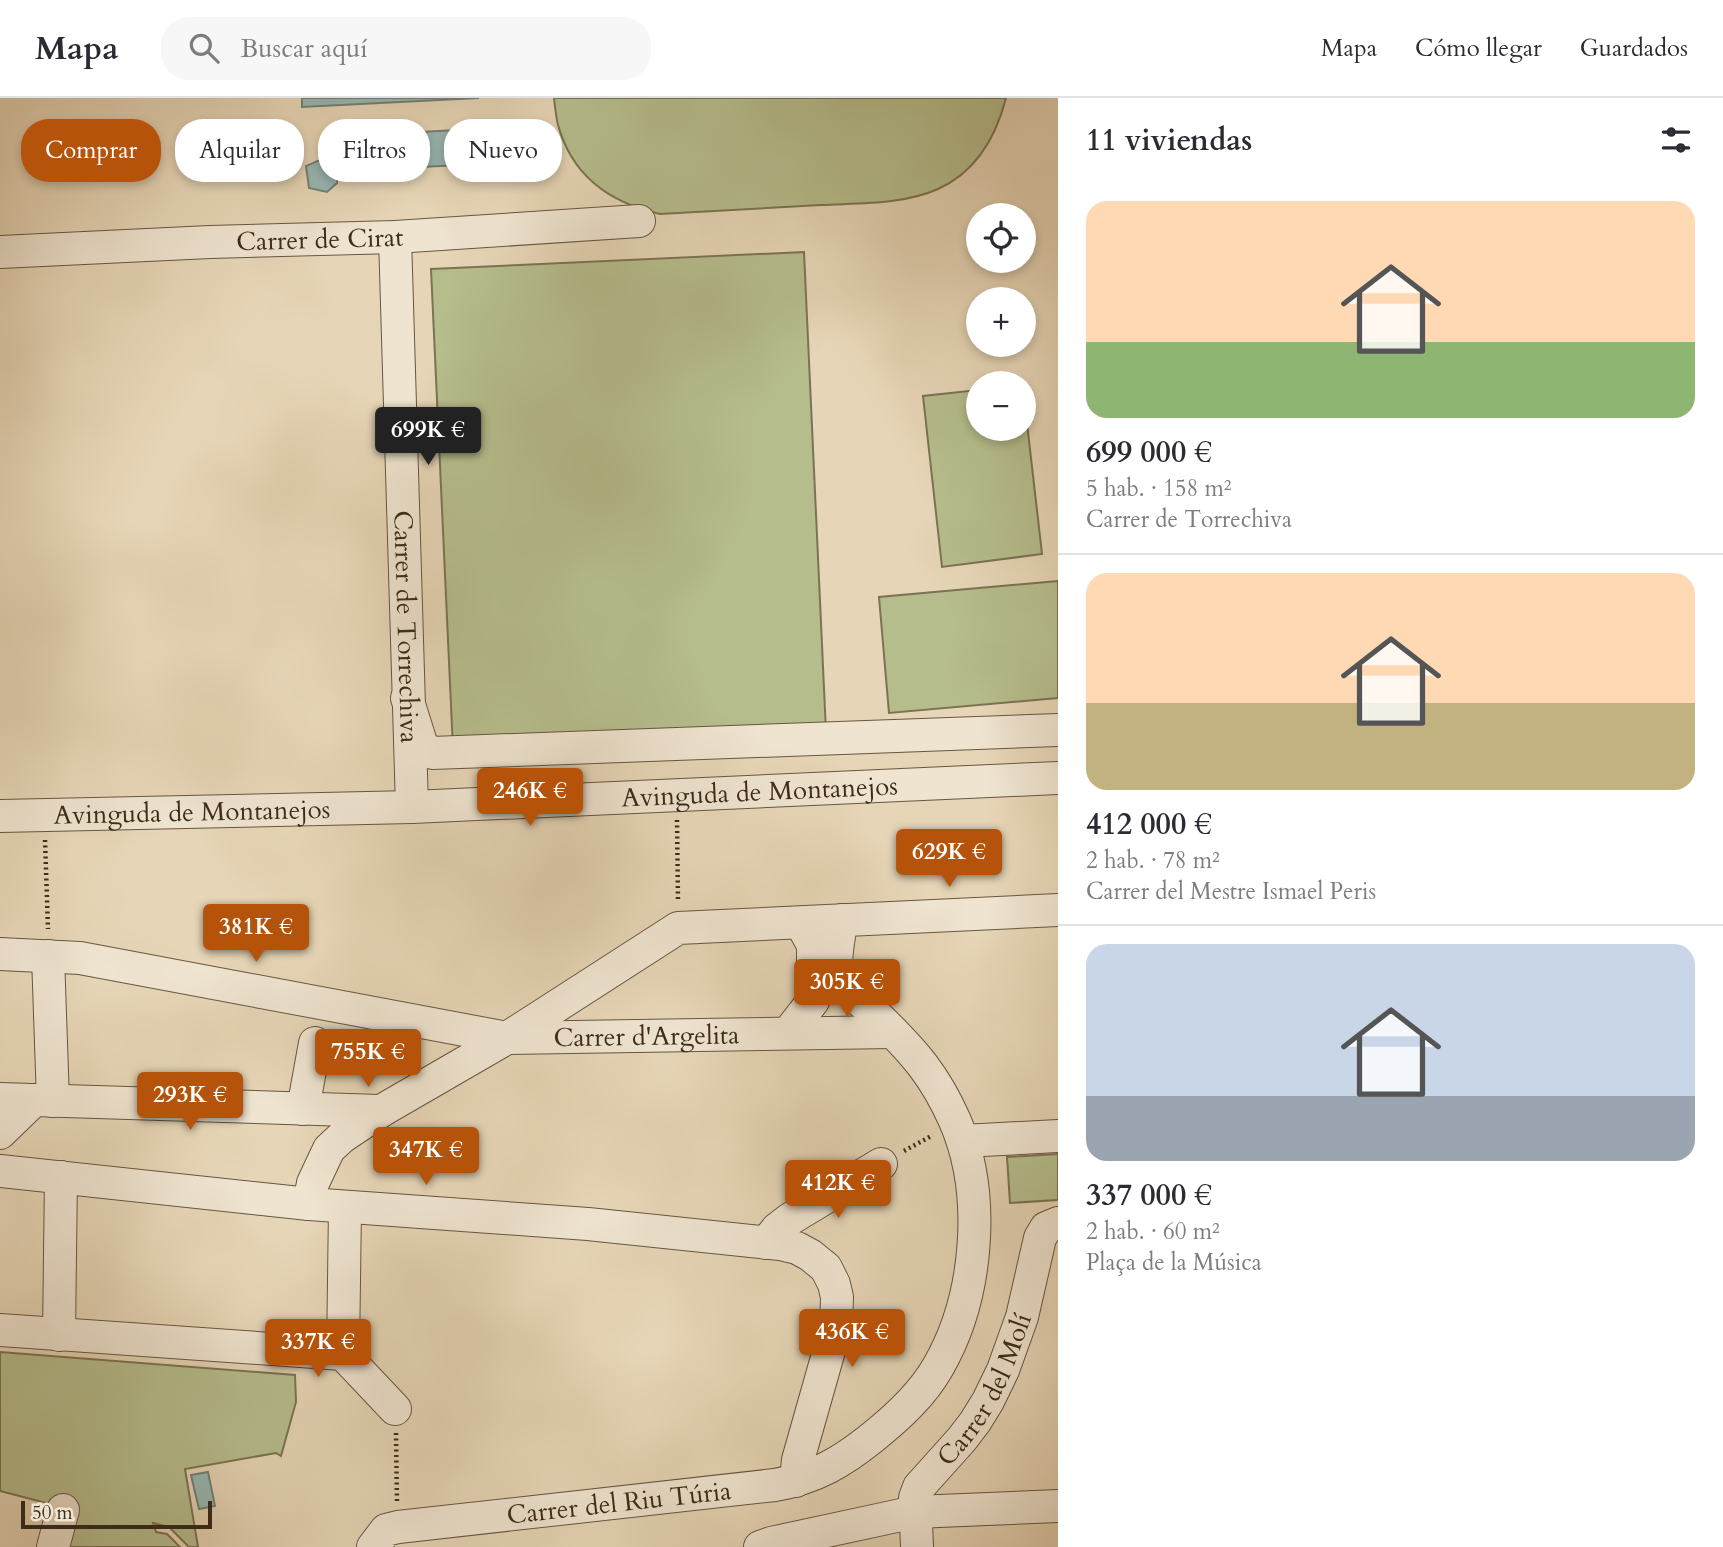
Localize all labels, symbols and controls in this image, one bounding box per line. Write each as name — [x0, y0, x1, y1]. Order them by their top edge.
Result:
search box — [161, 17, 651, 80]
text: Mapa — [35, 26, 119, 71]
icon: search — [185, 29, 223, 67]
text: Buscar aquí — [241, 31, 368, 66]
text: Mapa — [1321, 32, 1377, 65]
text: Cómo llegar — [1415, 32, 1542, 65]
text: Guardados — [1580, 32, 1688, 65]
chip: Comprar — [21, 119, 161, 182]
chip: Alquilar — [175, 119, 304, 182]
chip: Filtros — [318, 119, 430, 182]
chip: Nuevo — [444, 119, 562, 182]
text: 11 viviendas — [1086, 120, 1252, 161]
icon: filters — [1657, 121, 1695, 159]
map controls — [966, 203, 1036, 441]
button: locate — [966, 203, 1036, 273]
street label: Carrer de Cirat — [236, 219, 404, 259]
icon: home — [1328, 246, 1454, 372]
button: + — [966, 287, 1036, 357]
button: − — [966, 371, 1036, 441]
pin: 699K € — [371, 408, 485, 467]
text: 699K € — [391, 414, 465, 445]
text: 699 000 € — [1086, 432, 1212, 473]
text: 5 hab. · 158 m² — [1086, 473, 1232, 504]
text: Carrer de Torrechiva — [1086, 504, 1292, 535]
street label: Carrer de Torrechiva — [386, 510, 428, 744]
icon: home — [1328, 618, 1454, 744]
pin: 246K € — [473, 768, 587, 828]
street label: Avinguda de Montanejos — [620, 768, 899, 815]
text: 246K € — [493, 775, 567, 806]
street label: Avinguda de Montanejos — [53, 791, 331, 832]
text: 412 000 € — [1086, 804, 1212, 845]
pin: 629K € — [892, 830, 1006, 889]
text: 629K € — [912, 836, 986, 867]
text: 2 hab. · 78 m² — [1086, 845, 1220, 876]
text: Carrer del Mestre Ismael Peris — [1086, 876, 1376, 907]
pin: 381K € — [199, 904, 313, 964]
text: 381K € — [219, 911, 293, 942]
pin: 305K € — [790, 960, 904, 1019]
text: 305K € — [810, 966, 884, 997]
icon: home — [1328, 989, 1454, 1115]
street label: Carrer d'Argelita — [553, 1017, 740, 1055]
pin: 755K € — [311, 1030, 425, 1089]
text: 755K € — [331, 1036, 405, 1067]
pin: 293K € — [133, 1072, 247, 1132]
text: 293K € — [153, 1079, 227, 1110]
pin: 347K € — [369, 1128, 483, 1187]
text: 347K € — [389, 1134, 463, 1165]
pin: 412K € — [781, 1160, 895, 1220]
text: 412K € — [801, 1167, 875, 1198]
text: 337 000 € — [1086, 1175, 1212, 1216]
text: 2 hab. · 60 m² — [1086, 1216, 1220, 1247]
text: Plaça de la Música — [1086, 1247, 1262, 1278]
street label: Carrer del Molí — [929, 1308, 1040, 1473]
pin: 436K € — [795, 1310, 909, 1369]
text: 436K € — [815, 1316, 889, 1347]
pin: 337K € — [261, 1320, 375, 1379]
text: 337K € — [281, 1326, 355, 1357]
street label: Carrer del Riu Túria — [505, 1473, 733, 1532]
scale bar — [21, 1498, 212, 1530]
text: 50 m — [32, 1500, 73, 1526]

